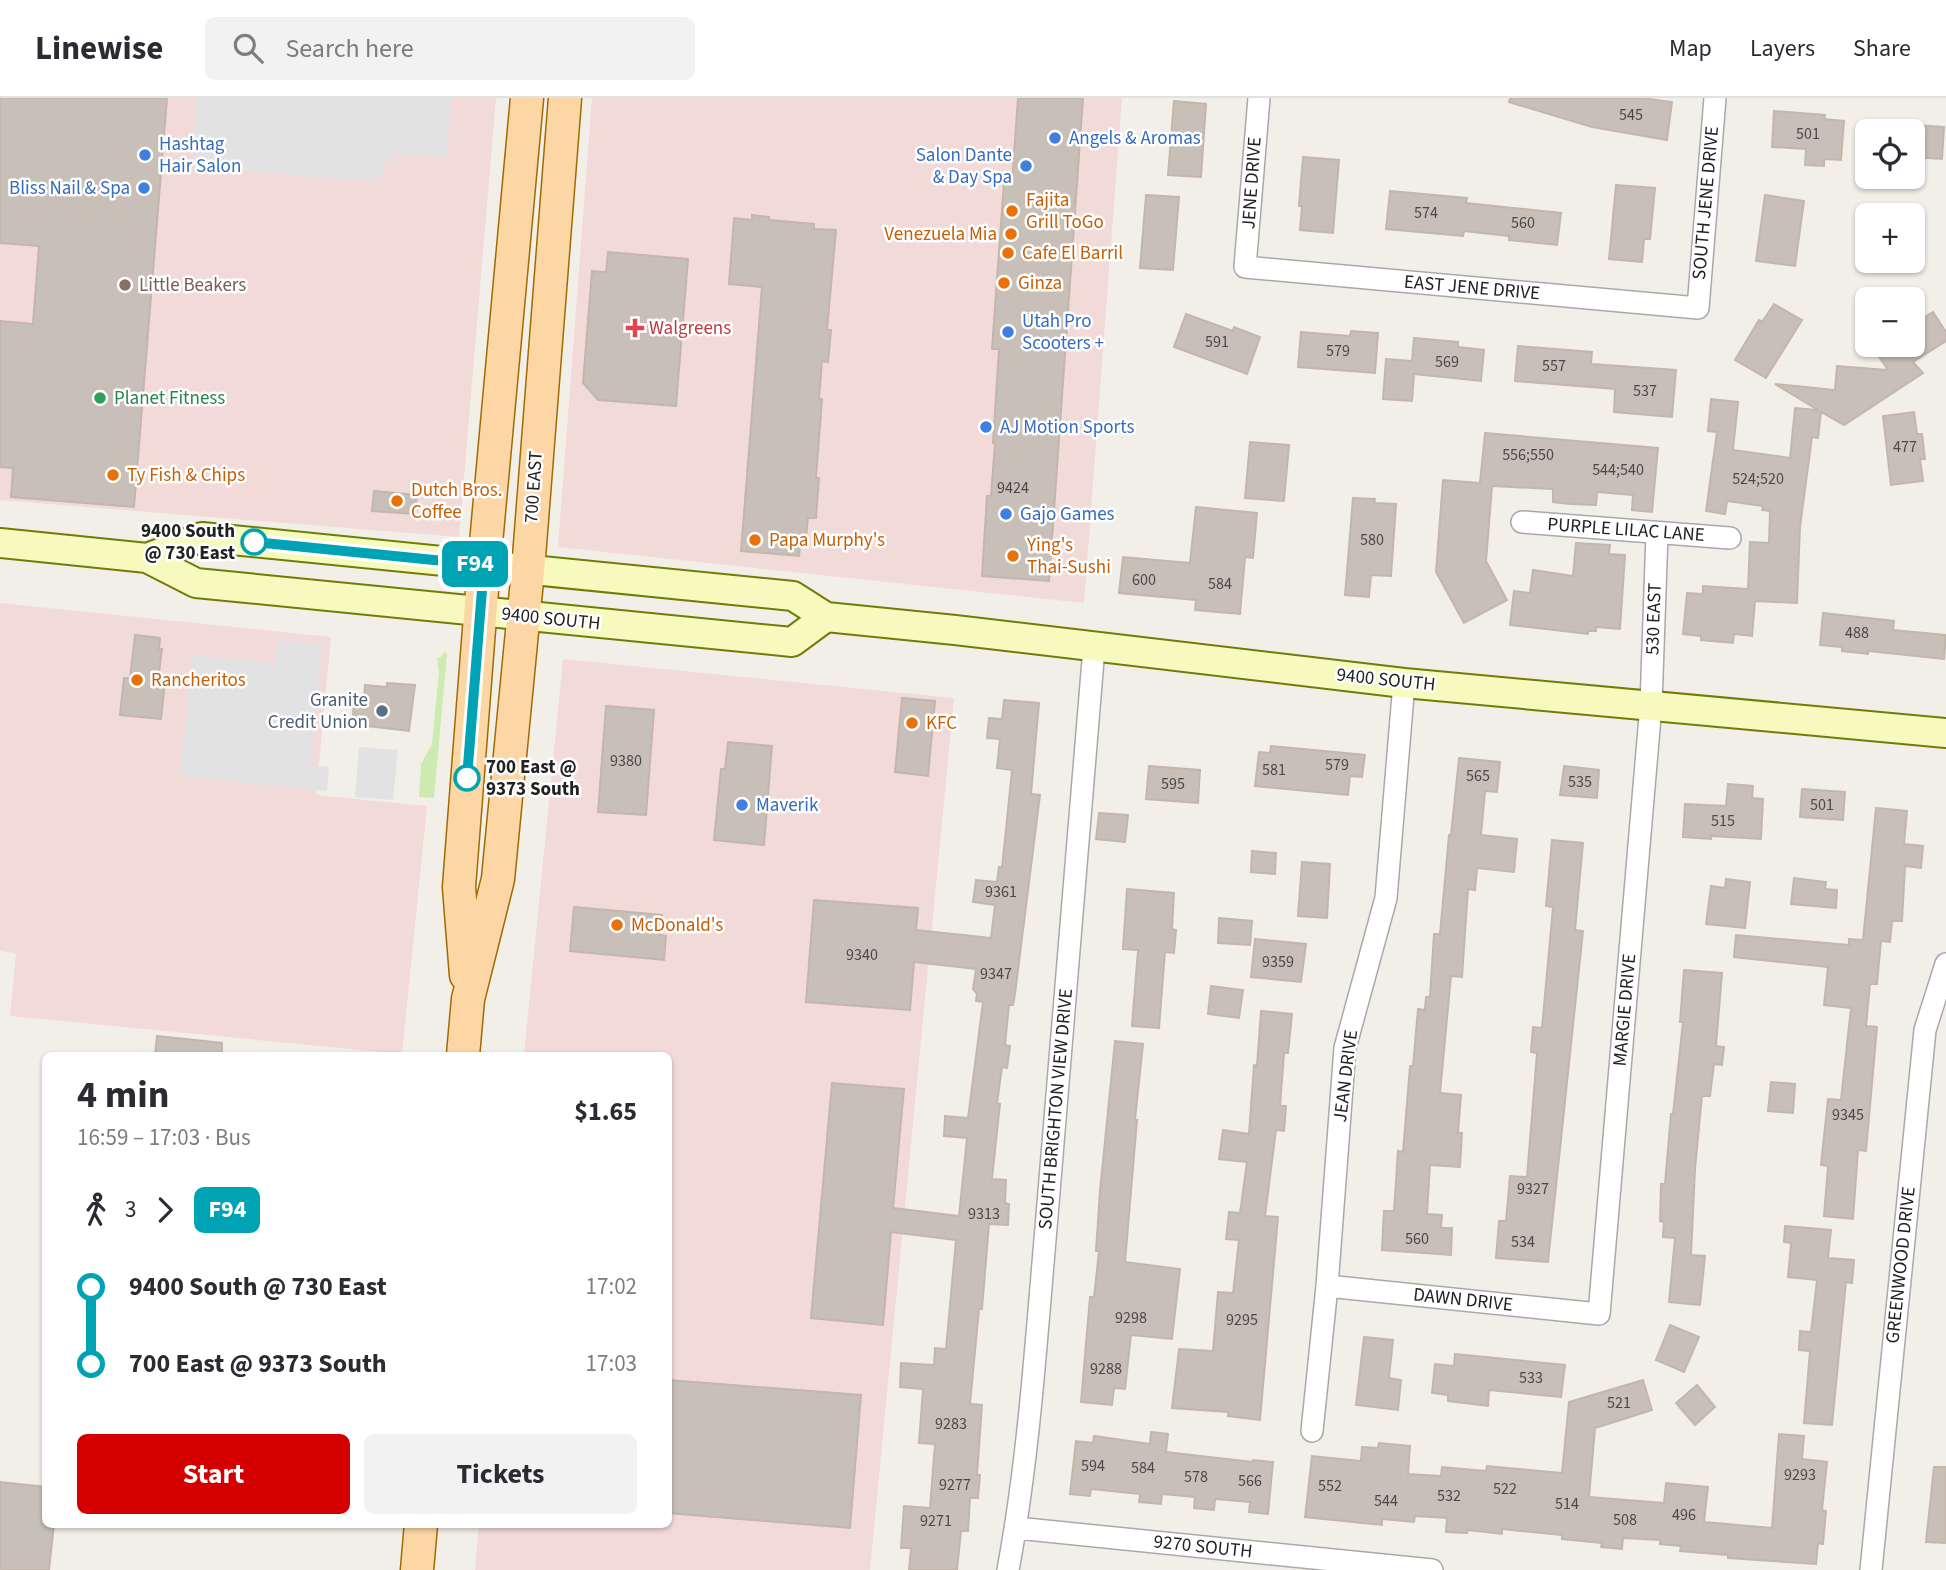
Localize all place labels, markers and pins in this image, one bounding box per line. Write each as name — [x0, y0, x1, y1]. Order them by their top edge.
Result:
place label: Angels & Aromas — [1069, 125, 1201, 152]
marker: Angels & Aromas — [1047, 130, 1063, 146]
place label: Hashtag Hair Salon — [159, 131, 241, 180]
place label: Salon Dante & Day Spa — [916, 142, 1012, 191]
marker: Hashtag Hair Salon — [137, 147, 153, 163]
marker: Salon Dante & Day Spa — [1018, 158, 1034, 174]
place label: Bliss Nail & Spa — [9, 175, 130, 202]
marker: Bliss Nail & Spa — [136, 180, 152, 196]
place label: Fajita Grill ToGo — [1026, 187, 1104, 236]
marker: Fajita Grill ToGo — [1004, 203, 1020, 219]
place label: Venezuela Mia — [884, 221, 997, 248]
marker: Venezuela Mia — [1003, 226, 1019, 242]
place label: Cafe El Barril — [1022, 240, 1123, 267]
marker: Cafe El Barril — [1000, 245, 1016, 261]
place label: Ginza — [1018, 270, 1062, 297]
place label: Little Beakers — [139, 272, 246, 299]
marker: Ginza — [996, 275, 1012, 291]
marker: Little Beakers — [117, 277, 133, 293]
place label: Utah Pro Scooters + — [1022, 308, 1104, 357]
place label: Walgreens — [649, 315, 731, 342]
marker: Walgreens — [627, 320, 643, 336]
marker: Utah Pro Scooters + — [1000, 324, 1016, 340]
place label: Planet Fitness — [114, 385, 225, 412]
marker: Planet Fitness — [92, 390, 108, 406]
place label: AJ Motion Sports — [1000, 414, 1134, 441]
marker: AJ Motion Sports — [978, 419, 994, 435]
place label: Ty Fish & Chips — [127, 462, 245, 489]
marker: Ty Fish & Chips — [105, 467, 121, 483]
place label: Dutch Bros. Coffee — [411, 477, 503, 526]
marker: Dutch Bros. Coffee — [389, 493, 405, 509]
place label: Gajo Games — [1020, 501, 1115, 528]
marker: Gajo Games — [998, 506, 1014, 522]
place label: 9400 South @ 730 East — [141, 518, 235, 567]
place label: Papa Murphy's — [769, 527, 885, 554]
marker: 9400 South @ 730 East — [241, 529, 267, 555]
marker: Papa Murphy's — [747, 532, 763, 548]
place label: Ying's Thai-Sushi — [1026, 532, 1111, 581]
marker: Ying's Thai-Sushi — [1005, 548, 1021, 564]
place label: Rancheritos — [151, 667, 246, 694]
marker: Rancheritos — [129, 672, 145, 688]
place label: Granite Credit Union — [268, 687, 368, 736]
marker: Granite Credit Union — [374, 703, 390, 719]
place label: KFC — [926, 710, 957, 737]
marker: KFC — [904, 715, 920, 731]
place label: 700 East @ 9373 South — [486, 754, 580, 803]
marker: 700 East @ 9373 South — [454, 765, 480, 791]
place label: Maverik — [756, 792, 819, 819]
marker: Maverik — [734, 797, 750, 813]
place label: McDonald's — [631, 912, 723, 939]
marker: McDonald's — [609, 917, 625, 933]

